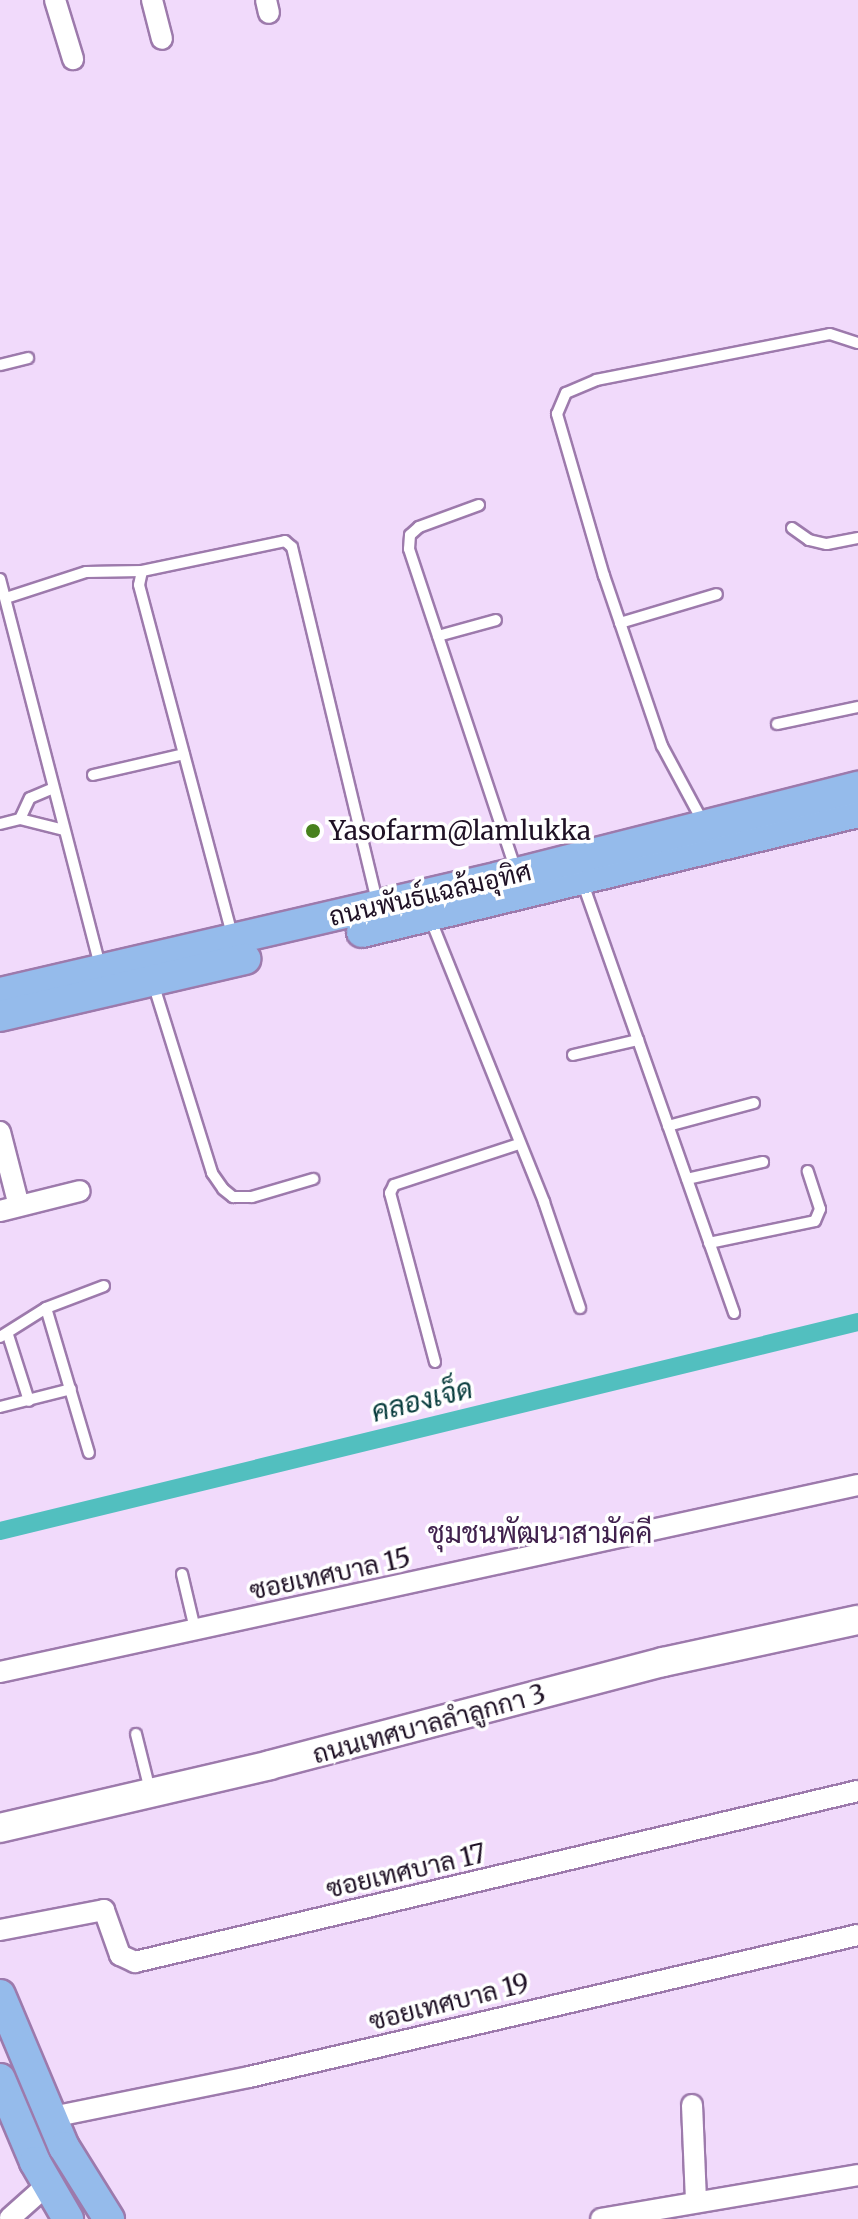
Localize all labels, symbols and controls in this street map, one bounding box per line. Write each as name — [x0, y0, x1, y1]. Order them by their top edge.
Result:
place label: Yasofarm@lamlukka — [329, 815, 591, 847]
marker: Yasofarm@lamlukka — [304, 822, 322, 840]
street label: ถนนพันธ์แฉล้มอุทิศ — [326, 856, 534, 932]
water label: คลองเจ็ด — [368, 1371, 476, 1429]
district label: ชุมชนพัฒนาสามัคคี — [428, 1516, 652, 1550]
street label: ซอยเทศบาล 15 — [247, 1542, 413, 1606]
street label: ถนนเทศบาลลำลูกกา 3 — [309, 1678, 549, 1770]
street label: ซอยเทศบาล 17 — [323, 1838, 489, 1904]
street label: ซอยเทศบาล 19 — [366, 1967, 532, 2037]

